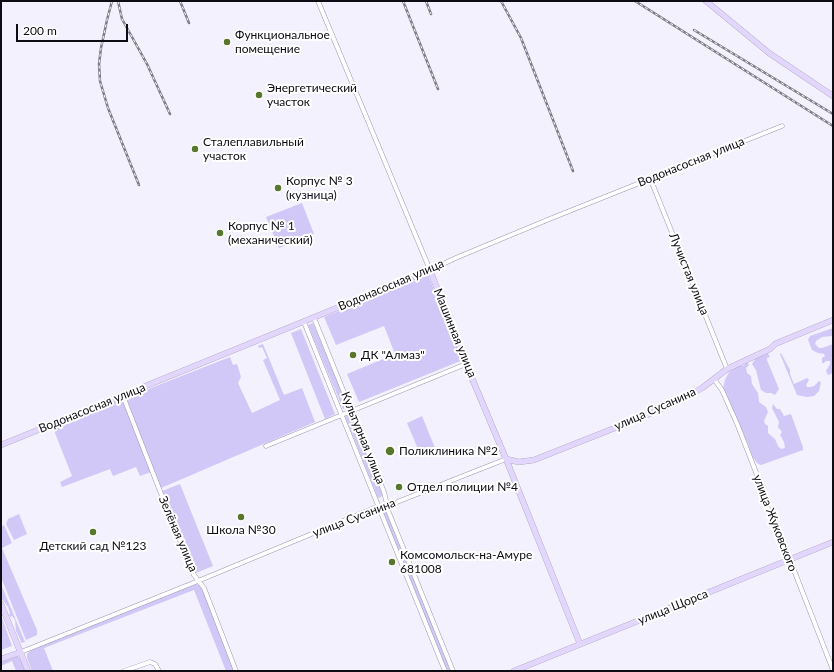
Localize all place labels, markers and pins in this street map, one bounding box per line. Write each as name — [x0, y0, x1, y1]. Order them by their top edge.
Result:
place label: Функциональное помещение — [235, 28, 330, 56]
marker: Функциональное помещение — [222, 37, 232, 47]
place label: Энергетический участок — [267, 81, 357, 109]
marker: Энергетический участок — [254, 90, 264, 100]
place label: Сталеплавильный участок — [203, 135, 304, 163]
marker: Сталеплавильный участок — [190, 144, 200, 154]
place label: Корпус № 3 (кузница) — [286, 174, 353, 202]
marker: Корпус № 3 (кузница) — [273, 183, 283, 193]
place label: Корпус № 1 (механический) — [228, 219, 313, 247]
marker: Корпус № 1 (механический) — [215, 228, 225, 238]
place label: ДК "Алмаз" — [361, 348, 425, 362]
marker: ДК "Алмаз" — [348, 350, 358, 360]
place label: Поликлиника №2 — [399, 444, 498, 458]
marker: Поликлиника №2 — [384, 445, 396, 457]
place label: Отдел полиции №4 — [407, 480, 518, 494]
marker: Отдел полиции №4 — [394, 482, 404, 492]
marker: Школа №30 — [236, 512, 246, 522]
place label: Школа №30 — [206, 523, 276, 537]
marker: Детский сад №123 — [88, 527, 98, 537]
place label: Детский сад №123 — [40, 539, 146, 553]
place label: Комсомольск-на-Амуре 681008 — [400, 548, 532, 576]
marker: Комсомольск-на-Амуре 681008 — [387, 557, 397, 567]

